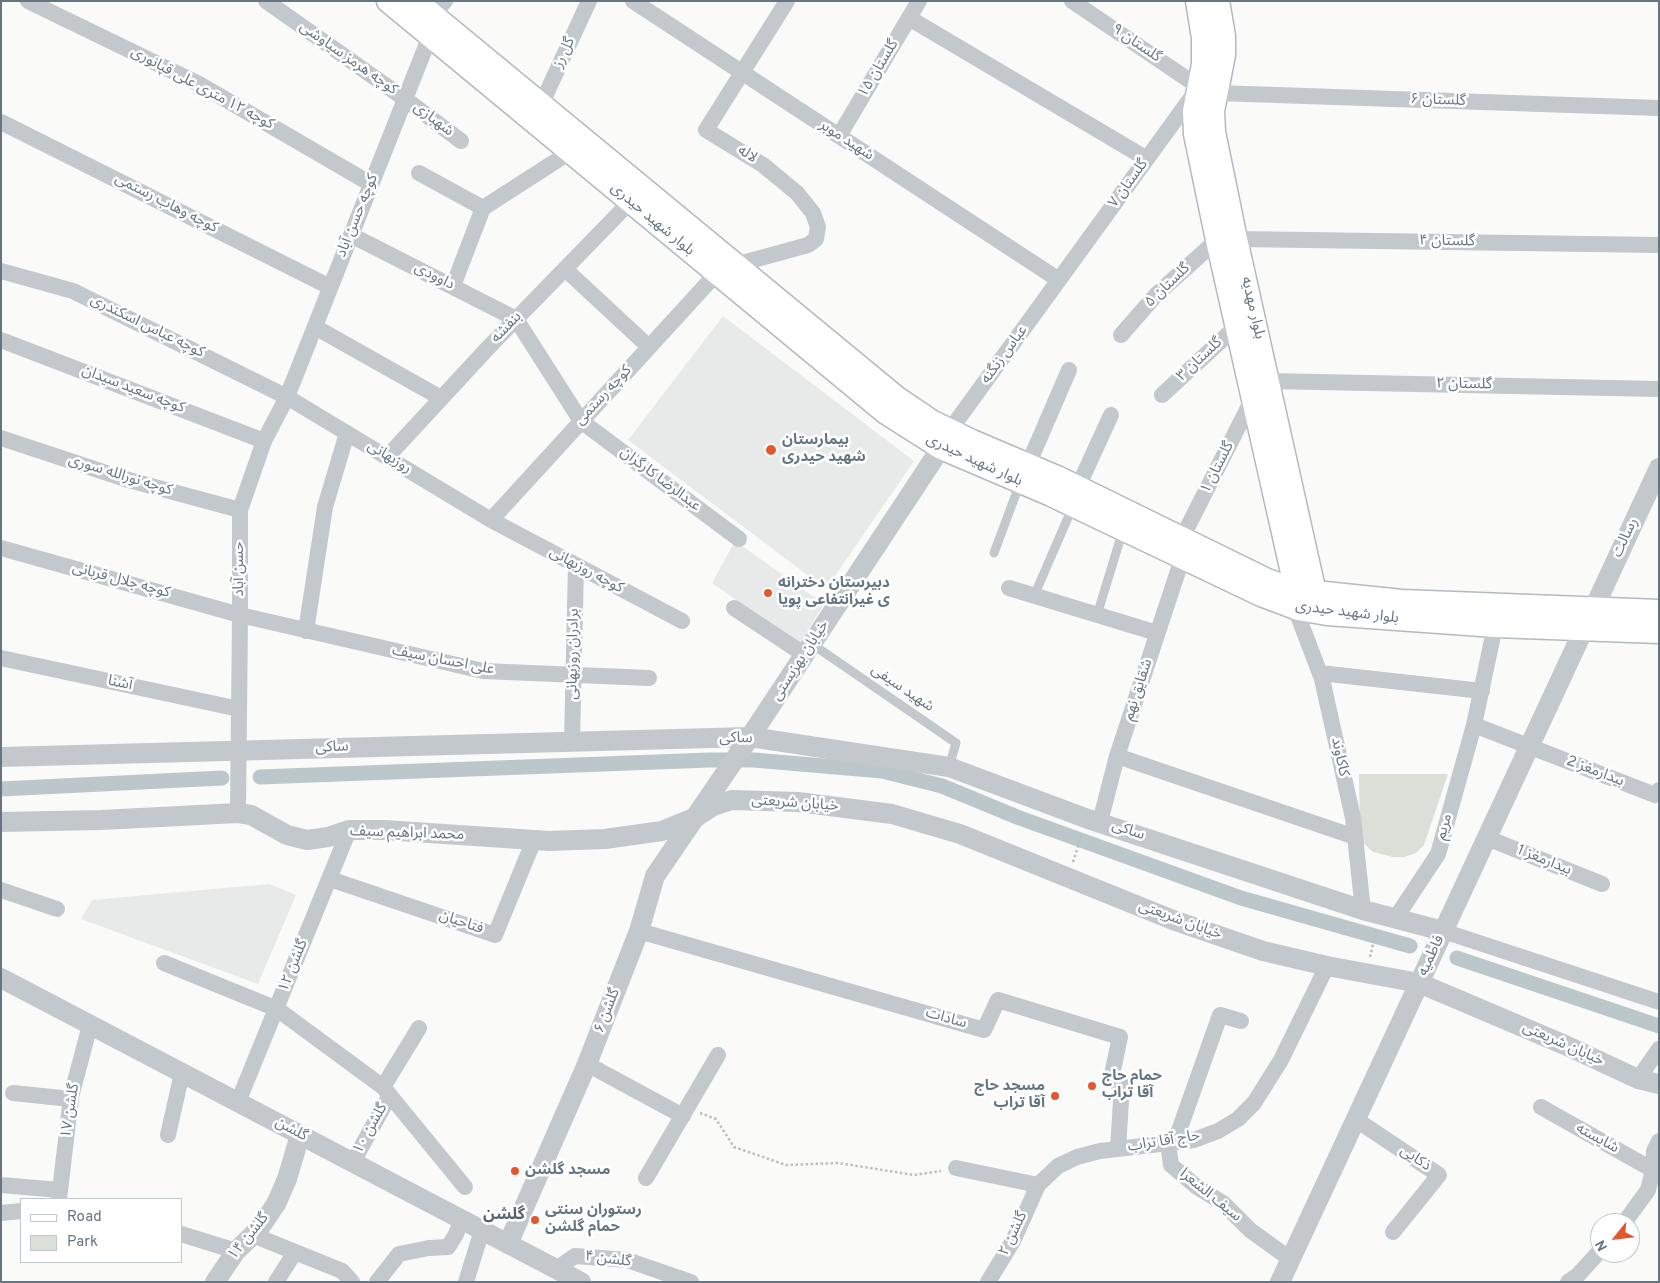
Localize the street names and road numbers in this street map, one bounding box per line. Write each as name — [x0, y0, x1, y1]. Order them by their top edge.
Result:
street label: کوچه هرمز سیاوشی — [296, 19, 400, 99]
street label: گلستان ۹ — [1108, 21, 1164, 67]
street label: گل رز — [550, 35, 580, 71]
street label: گلستان ۱۵ — [855, 37, 903, 101]
street label: کوچه ۱۲ متری علی قپانوری — [127, 44, 277, 134]
street label: گلستان ۶ — [1410, 91, 1466, 111]
street label: شهبازی — [409, 99, 457, 141]
street label: شهید موبر — [815, 117, 877, 165]
street label: لاله — [734, 142, 760, 168]
street label: گلستان ۷ — [1105, 156, 1153, 212]
street label: کوچه وهاب رستمی — [112, 170, 220, 238]
street label: کوچه حسن آباد — [333, 172, 383, 260]
street label: بلوار شهید حیدری — [606, 180, 698, 260]
street label: گلستان ۴ — [1419, 233, 1475, 251]
street label: داوودی — [411, 259, 457, 295]
street label: گلستان ۵ — [1142, 260, 1194, 312]
street label: بلوار مهدیه — [1236, 275, 1268, 341]
street label: کوچه عباس اسکندری — [87, 292, 207, 362]
street label: بنفشه — [488, 309, 526, 347]
street label: عباس زنگنه — [978, 322, 1032, 388]
street label: گلستان ۳ — [1173, 334, 1227, 386]
street label: کوچه سعید سیدان — [79, 362, 187, 418]
street label: کوچه رستمی — [572, 362, 636, 430]
street label: گلستان ۲ — [1436, 376, 1492, 394]
street label: بلوار شهید حیدری — [923, 431, 1025, 491]
street label: روزبهانی — [364, 438, 414, 478]
street label: گلستان ۱ — [1197, 439, 1239, 497]
street label: عبدالرضا کارگران — [616, 444, 704, 516]
street label: کوچه نورالله سوری — [66, 452, 174, 500]
street label: رسالت — [1609, 515, 1643, 561]
street label: حسن آباد — [231, 541, 249, 597]
street label: کوچه روزبهانی — [546, 544, 626, 598]
street label: کوچه جلال قربانی — [70, 559, 172, 603]
street label: بلوار شهید حیدری — [1294, 598, 1400, 628]
street label: برادران روزبهانی — [564, 608, 584, 700]
street label: خیابان بهزیستی — [768, 618, 834, 704]
street label: علی احسان سیف — [390, 642, 496, 680]
street label: شقایق نهم — [1121, 657, 1157, 723]
street label: شهید سیفی — [867, 661, 937, 717]
street label: آشنا — [106, 673, 134, 695]
street label: ساکی — [719, 730, 753, 748]
street label: کاکاوند — [1326, 736, 1352, 778]
street label: ساکی — [315, 738, 349, 758]
street label: بیدارمغز 2 — [1564, 753, 1626, 791]
street label: خیابان شریعتی — [751, 792, 839, 816]
street label: مریم — [1433, 812, 1457, 842]
street label: ساکی — [1109, 817, 1147, 845]
street label: محمد ابراهیم سیف — [350, 823, 464, 845]
street label: بیدارمغز 1 — [1514, 842, 1574, 880]
street label: خیابان شریعتی — [1136, 898, 1224, 944]
street label: فتاحیان — [436, 907, 486, 939]
street label: فاطمیه — [1415, 933, 1449, 979]
street label: گلشن ۱۲ — [275, 937, 313, 995]
street label: گلشن ۶ — [591, 986, 625, 1036]
street label: سادات — [923, 1005, 969, 1033]
street label: خیابان شریعتی — [1520, 1019, 1606, 1071]
street label: گلشن ۱۷ — [58, 1082, 84, 1140]
street label: گلشن ۱۰ — [350, 1101, 392, 1157]
street label: گلشن — [272, 1114, 310, 1146]
street label: شایسته — [1572, 1120, 1622, 1158]
street label: حاج آقا تراب — [1127, 1127, 1201, 1157]
street label: ذکایی — [1396, 1142, 1434, 1176]
street label: سیف الشعرا — [1175, 1166, 1245, 1226]
street label: گلشن ۲ — [996, 1209, 1032, 1259]
street label: گلشن ۱۴ — [225, 1210, 273, 1264]
street label: گلشن ۴ — [584, 1248, 632, 1272]

